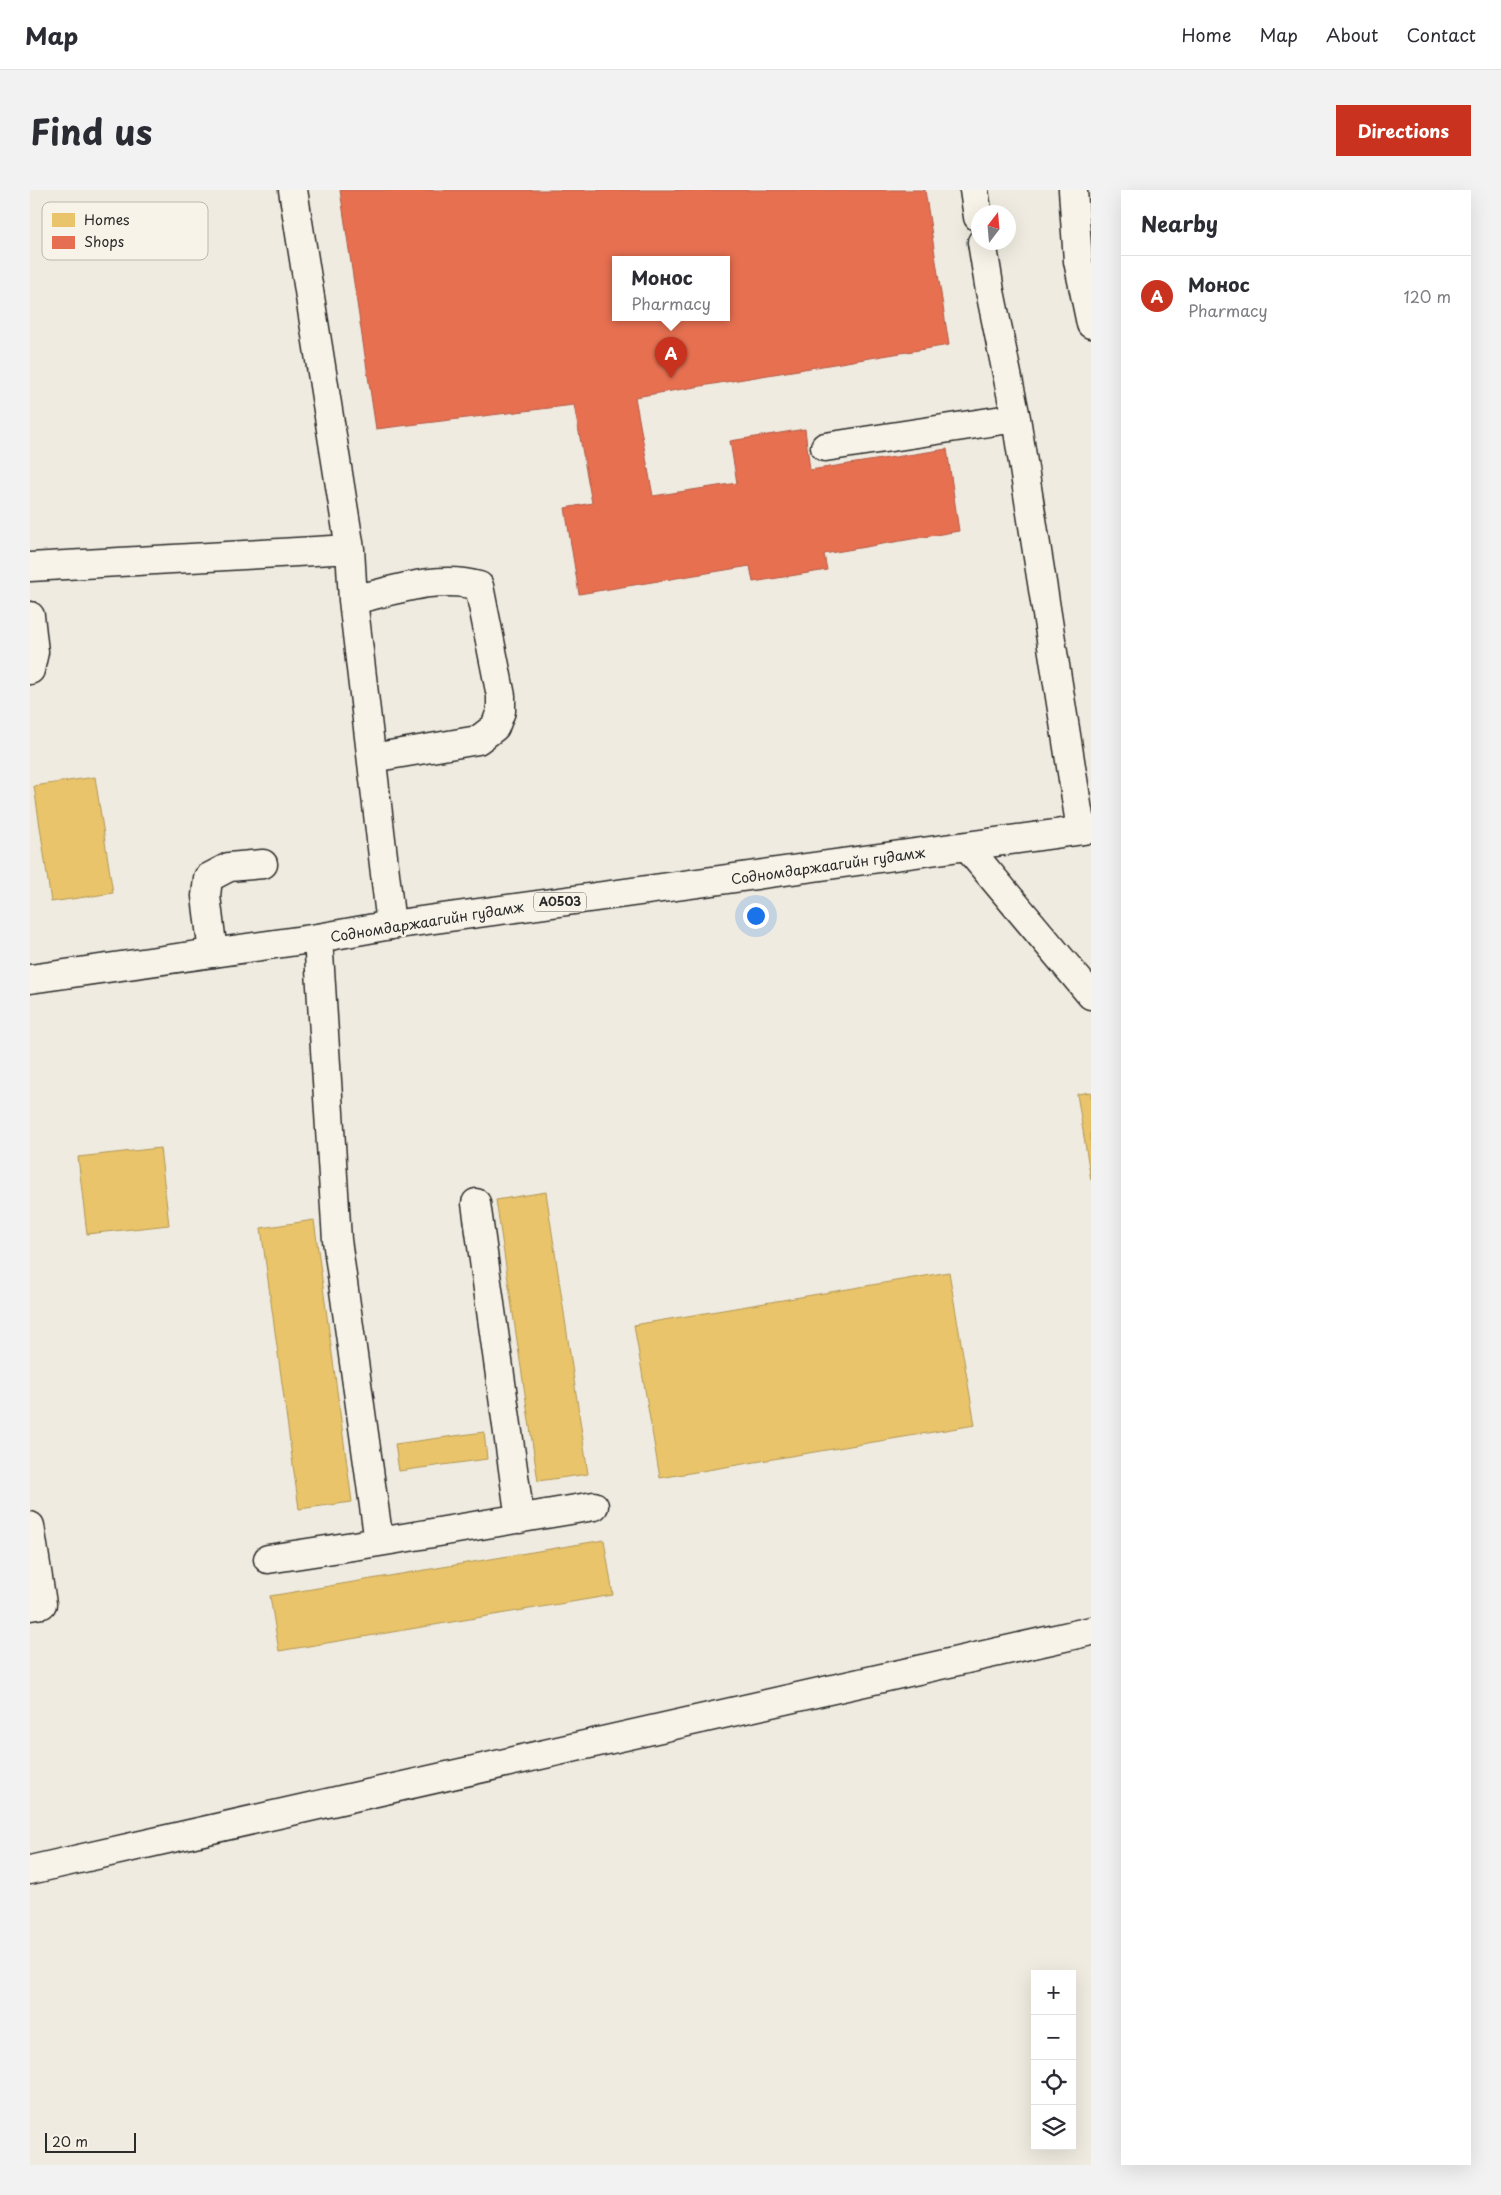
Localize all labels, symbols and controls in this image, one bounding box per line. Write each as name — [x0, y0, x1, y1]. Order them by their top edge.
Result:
text: Map — [25, 17, 78, 53]
text: Home — [1181, 21, 1231, 48]
text: Map — [1259, 21, 1298, 48]
text: About — [1326, 21, 1378, 48]
text: Contact — [1406, 21, 1476, 48]
text: Find us — [30, 104, 152, 157]
button: Directions — [1336, 105, 1471, 156]
legend — [42, 202, 208, 260]
north arrow — [971, 205, 1016, 250]
text: Nearby — [1141, 207, 1218, 239]
text: Homes — [84, 209, 130, 230]
text: Shops — [84, 231, 124, 252]
popup — [612, 256, 730, 321]
text: Монос — [631, 263, 693, 291]
text: Монос — [1188, 270, 1250, 298]
text: A — [1151, 284, 1163, 308]
text: 120 m — [1404, 284, 1451, 308]
text: Pharmacy — [631, 291, 711, 315]
text: Pharmacy — [1188, 298, 1268, 322]
pin: A — [655, 337, 687, 378]
street label: Содномдаржаагийн гудамж — [730, 841, 927, 890]
road number: A0503 — [534, 892, 586, 912]
street label: Содномдаржаагийн гудамж — [329, 896, 526, 947]
your location — [743, 903, 769, 929]
map controls — [1031, 1970, 1076, 2150]
button: + — [1031, 1970, 1076, 2015]
button: − — [1031, 2015, 1076, 2060]
button: locate — [1031, 2060, 1076, 2105]
button: layers — [1031, 2105, 1076, 2150]
scale bar — [45, 2130, 136, 2153]
text: 20 m — [52, 2131, 88, 2152]

